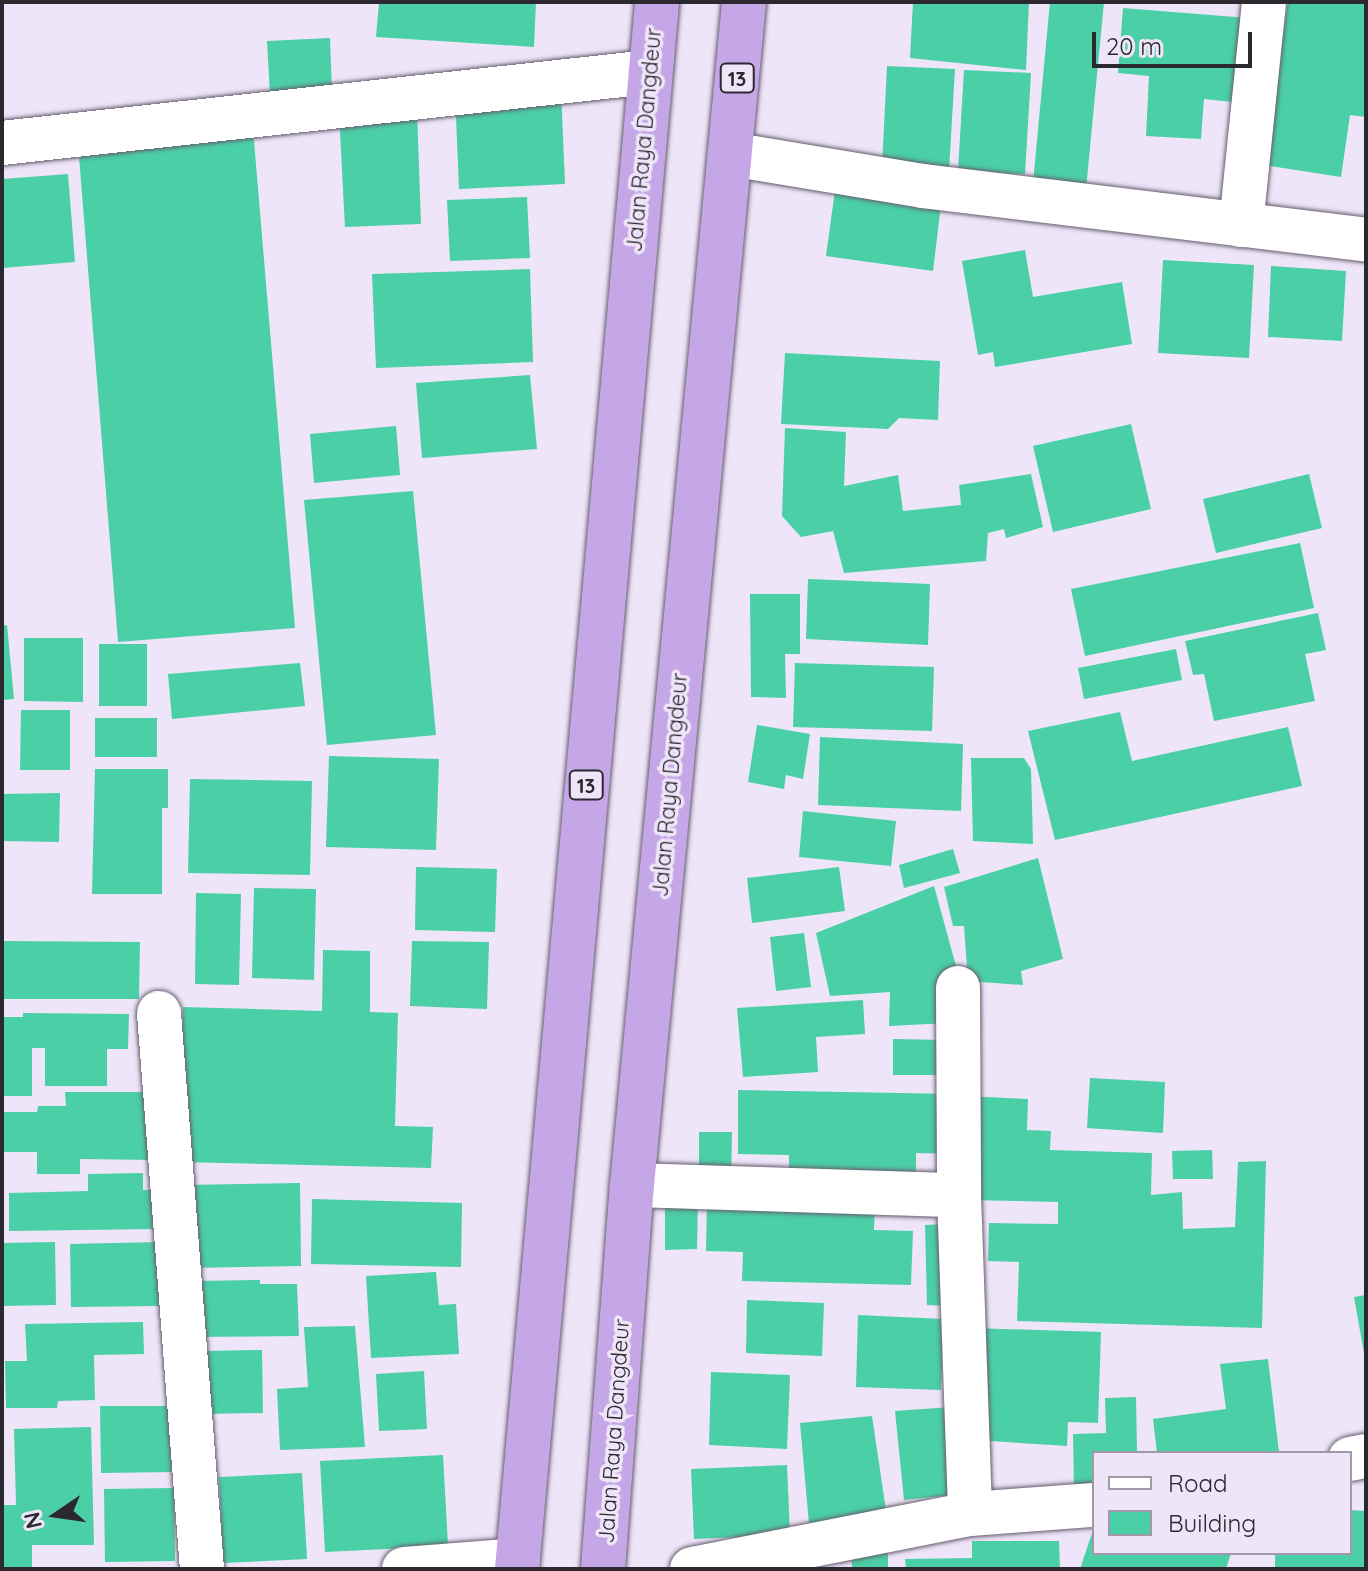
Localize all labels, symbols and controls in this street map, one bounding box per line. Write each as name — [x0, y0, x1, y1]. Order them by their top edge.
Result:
scale bar — [1096, 16, 1256, 66]
street label: Jalan Raya Dangdeur — [621, 27, 667, 253]
text: 20 m — [1106, 31, 1162, 61]
road number: 13 — [719, 62, 755, 94]
street label: Jalan Raya Dangdeur — [647, 672, 693, 898]
road number: 13 — [568, 769, 604, 801]
street label: Jalan Raya Dangdeur — [593, 1318, 635, 1544]
legend — [1092, 1451, 1352, 1555]
text: Road — [1168, 1468, 1228, 1498]
north arrow — [16, 1475, 96, 1555]
text: Building — [1168, 1508, 1256, 1538]
text: N — [17, 1509, 48, 1531]

